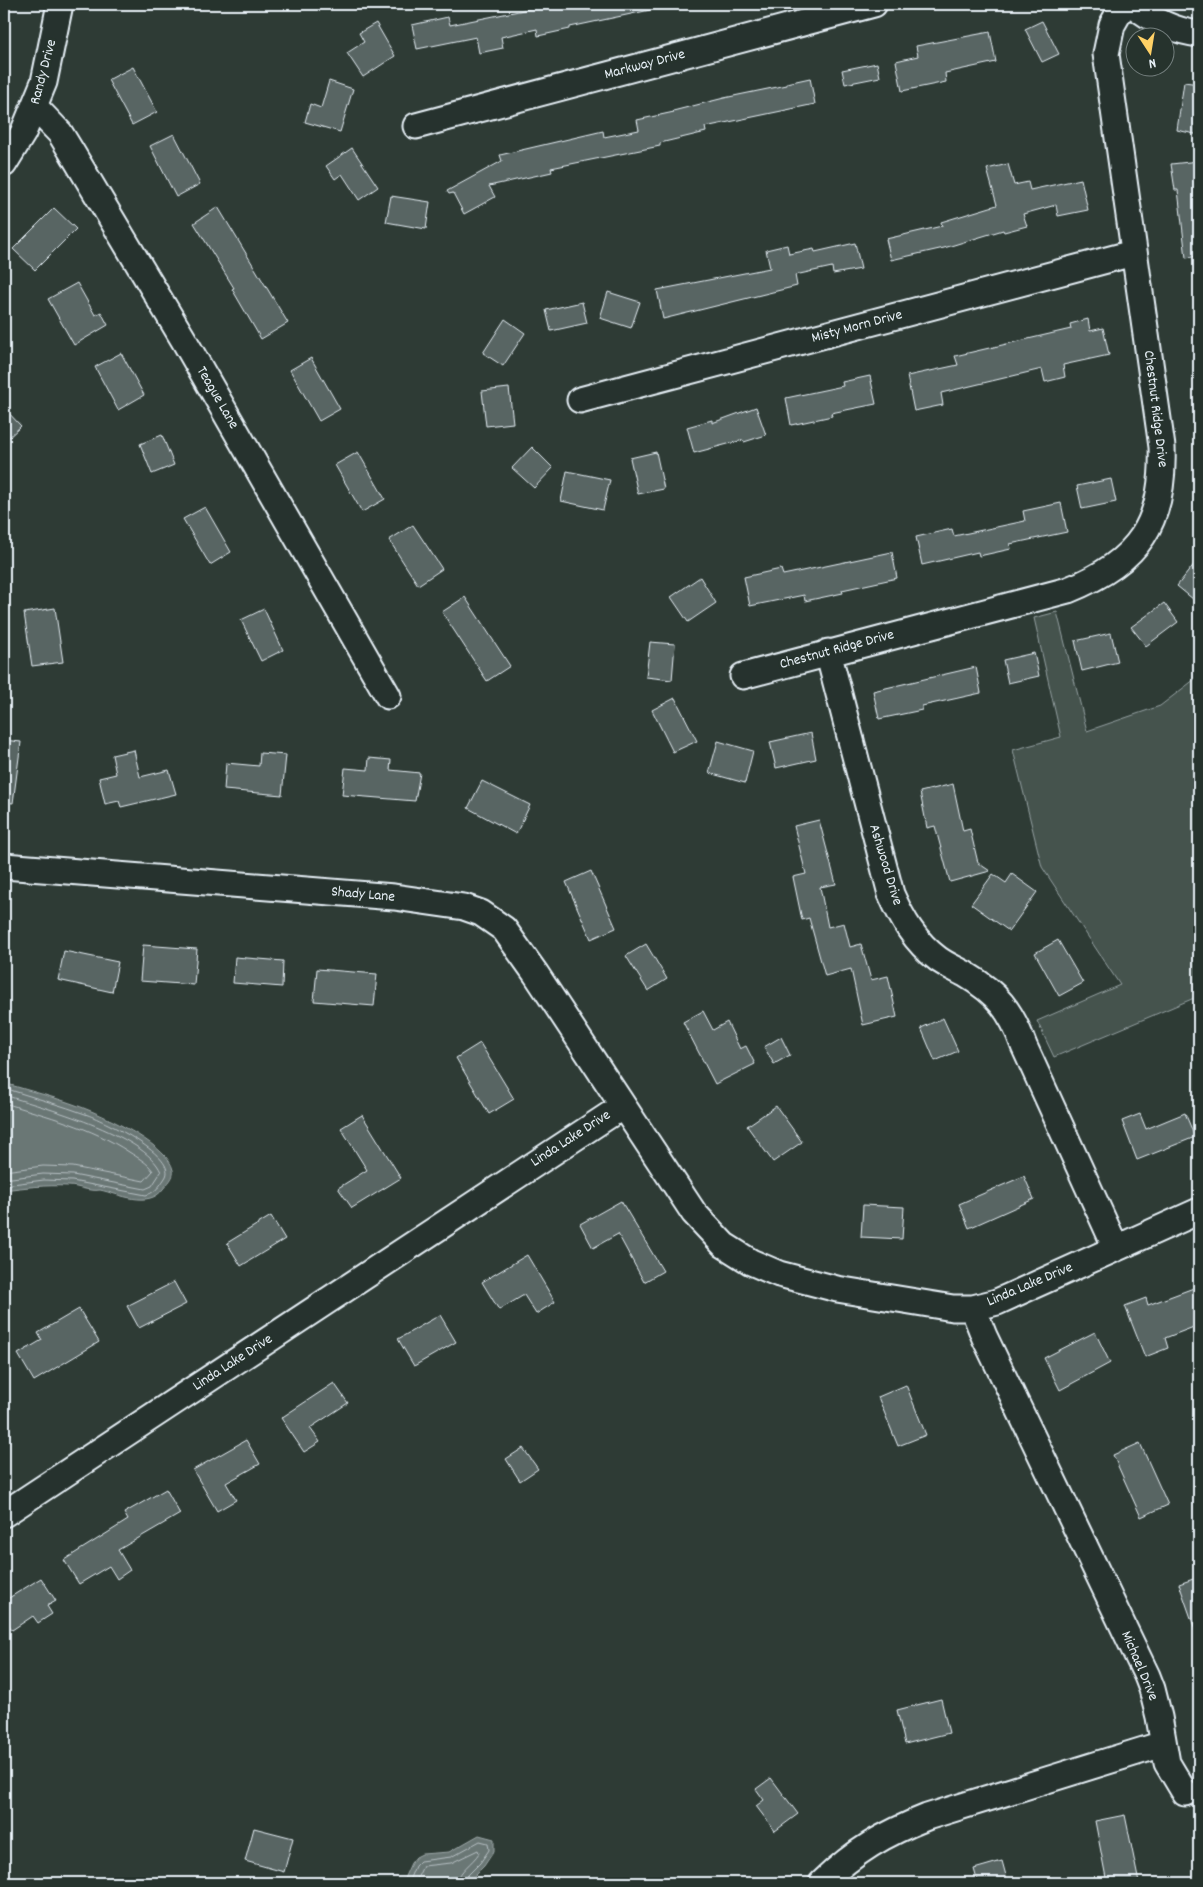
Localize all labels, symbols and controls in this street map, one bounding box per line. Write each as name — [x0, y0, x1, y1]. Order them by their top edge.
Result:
north arrow — [1126, 28, 1176, 78]
street label: Randy Drive — [25, 37, 63, 107]
street label: Markway Drive — [602, 44, 688, 86]
text: N — [1147, 52, 1158, 73]
street label: Misty Morn Drive — [809, 304, 905, 350]
street label: Chestnut Ridge Drive — [1137, 349, 1173, 469]
street label: Teague Lane — [190, 362, 244, 434]
street label: Chestnut Ridge Drive — [777, 624, 897, 676]
street label: Ashwood Drive — [862, 822, 908, 909]
street label: Shady Lane — [330, 881, 396, 909]
street label: Linda Lake Drive — [527, 1105, 616, 1173]
street label: Linda Lake Drive — [984, 1257, 1077, 1313]
street label: Linda Lake Drive — [189, 1329, 278, 1397]
street label: Michael Drive — [1114, 1628, 1164, 1705]

